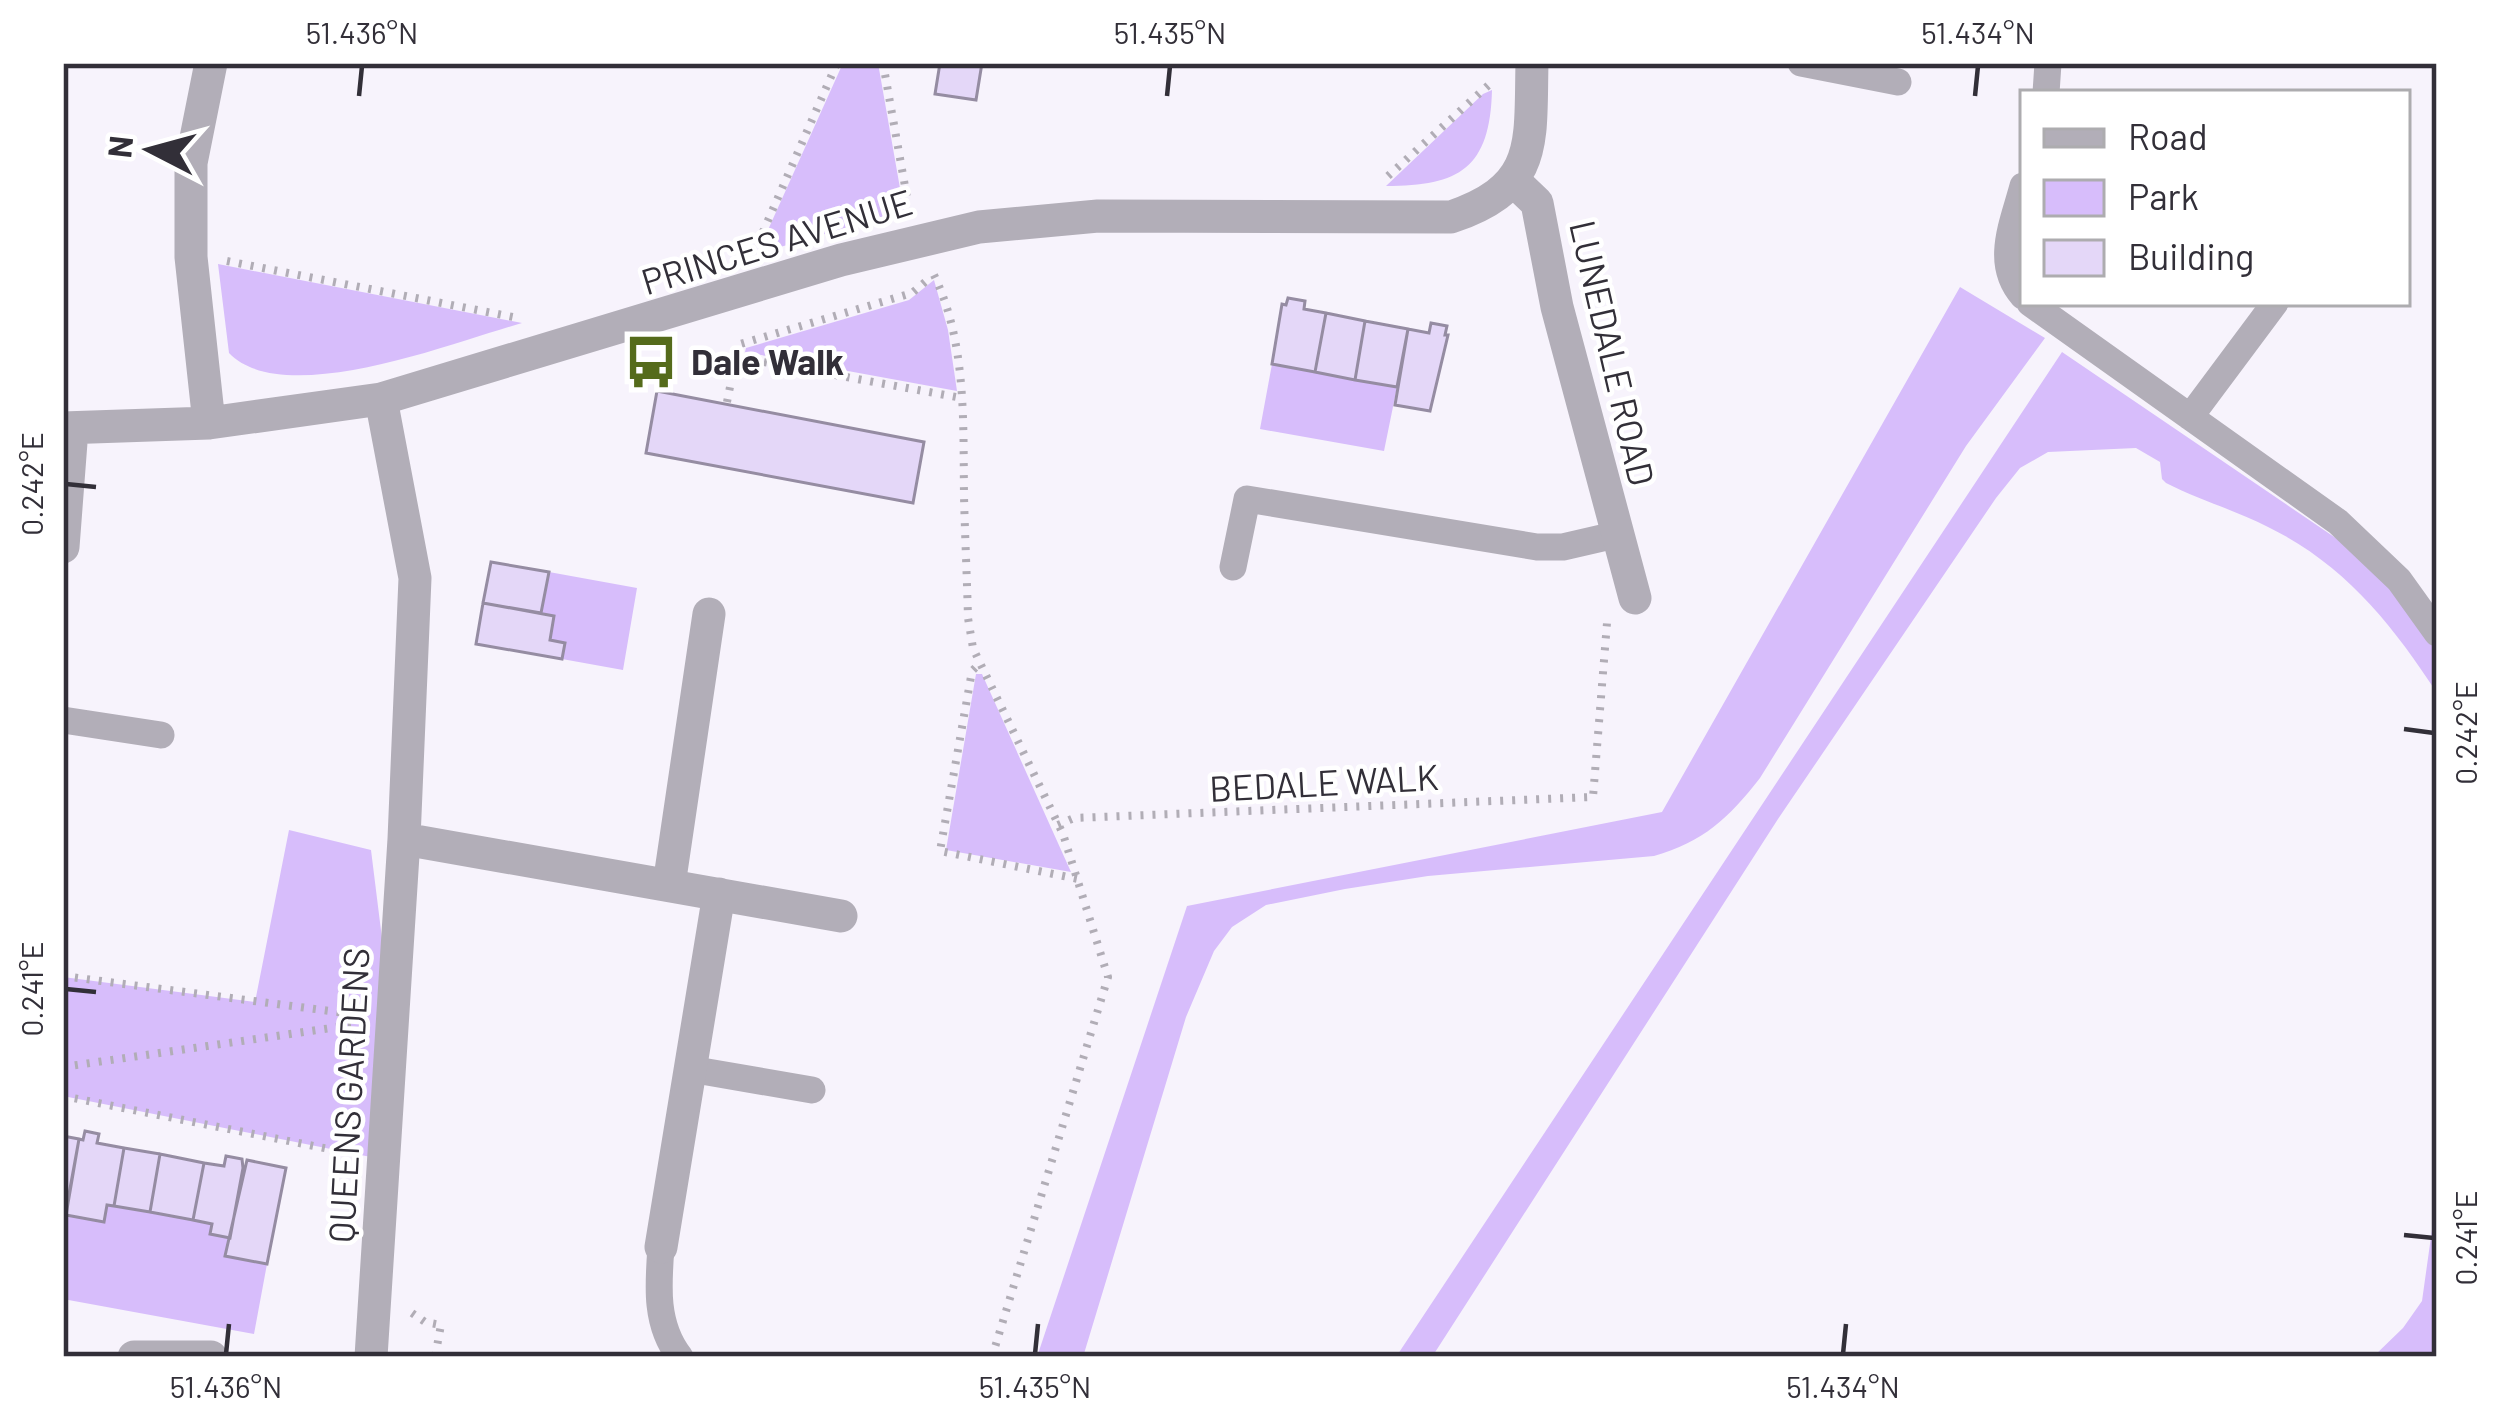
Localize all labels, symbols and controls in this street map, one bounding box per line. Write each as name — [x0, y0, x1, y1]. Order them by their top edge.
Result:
text: 51.436°N — [306, 14, 418, 50]
text: 51.435°N — [1114, 14, 1226, 50]
text: 51.434°N — [1921, 14, 2035, 50]
north arrow — [90, 90, 210, 210]
legend — [2020, 90, 2410, 306]
text: Road — [2128, 114, 2208, 157]
text: N — [98, 134, 140, 160]
text: Park — [2128, 174, 2199, 217]
street label: PRINCES AVENUE — [636, 179, 917, 302]
street label: LUNEDALE ROAD — [1562, 216, 1665, 489]
text: Building — [2128, 234, 2254, 277]
bus stop icon: Dale Walk — [622, 333, 680, 391]
place label: Dale Walk — [691, 339, 844, 382]
text: 0.242°E — [13, 432, 49, 536]
text: 0.242°E — [2447, 681, 2483, 785]
street label: BEDALE WALK — [1208, 754, 1440, 809]
text: 0.241°E — [13, 941, 49, 1037]
street label: QUEENS GARDENS — [318, 946, 377, 1244]
text: 0.241°E — [2447, 1190, 2483, 1286]
text: 51.436°N — [170, 1368, 282, 1404]
text: 51.435°N — [979, 1368, 1091, 1404]
text: 51.434°N — [1786, 1368, 1900, 1404]

